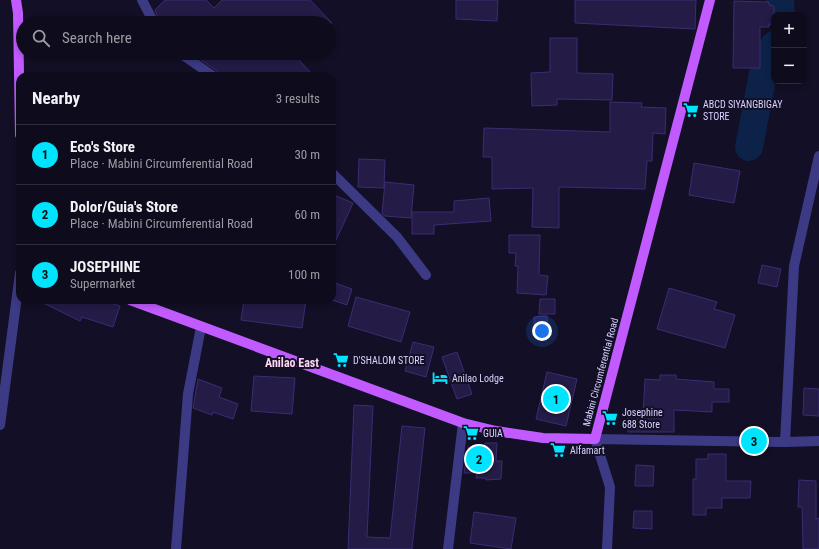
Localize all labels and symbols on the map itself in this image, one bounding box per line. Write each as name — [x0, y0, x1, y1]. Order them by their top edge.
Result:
place label: ABCD SIYANGBIGAY STORE — [703, 99, 783, 122]
supermarket icon: ABCD SIYANGBIGAY STORE — [682, 101, 700, 119]
street label: Mabini Circumferential Road — [581, 317, 620, 428]
your location — [532, 321, 552, 341]
supermarket icon: D'SHALOM STORE — [332, 351, 350, 369]
place label: D'SHALOM STORE — [353, 355, 425, 366]
district label: Anilao East — [265, 356, 319, 370]
hotel icon: Anilao Lodge — [431, 369, 449, 387]
place label: Anilao Lodge — [452, 373, 504, 384]
pin: 1 — [543, 384, 569, 414]
place label: Josephine 688 Store — [622, 407, 663, 430]
supermarket icon: Josephine 688 Store — [601, 409, 619, 427]
supermarket icon: GUIA — [462, 424, 480, 442]
pin: 3 — [741, 426, 767, 456]
place label: GUIA — [483, 428, 503, 439]
supermarket icon: Alfamart — [549, 441, 567, 459]
pin: 2 — [466, 444, 492, 474]
place label: Alfamart — [570, 445, 605, 456]

